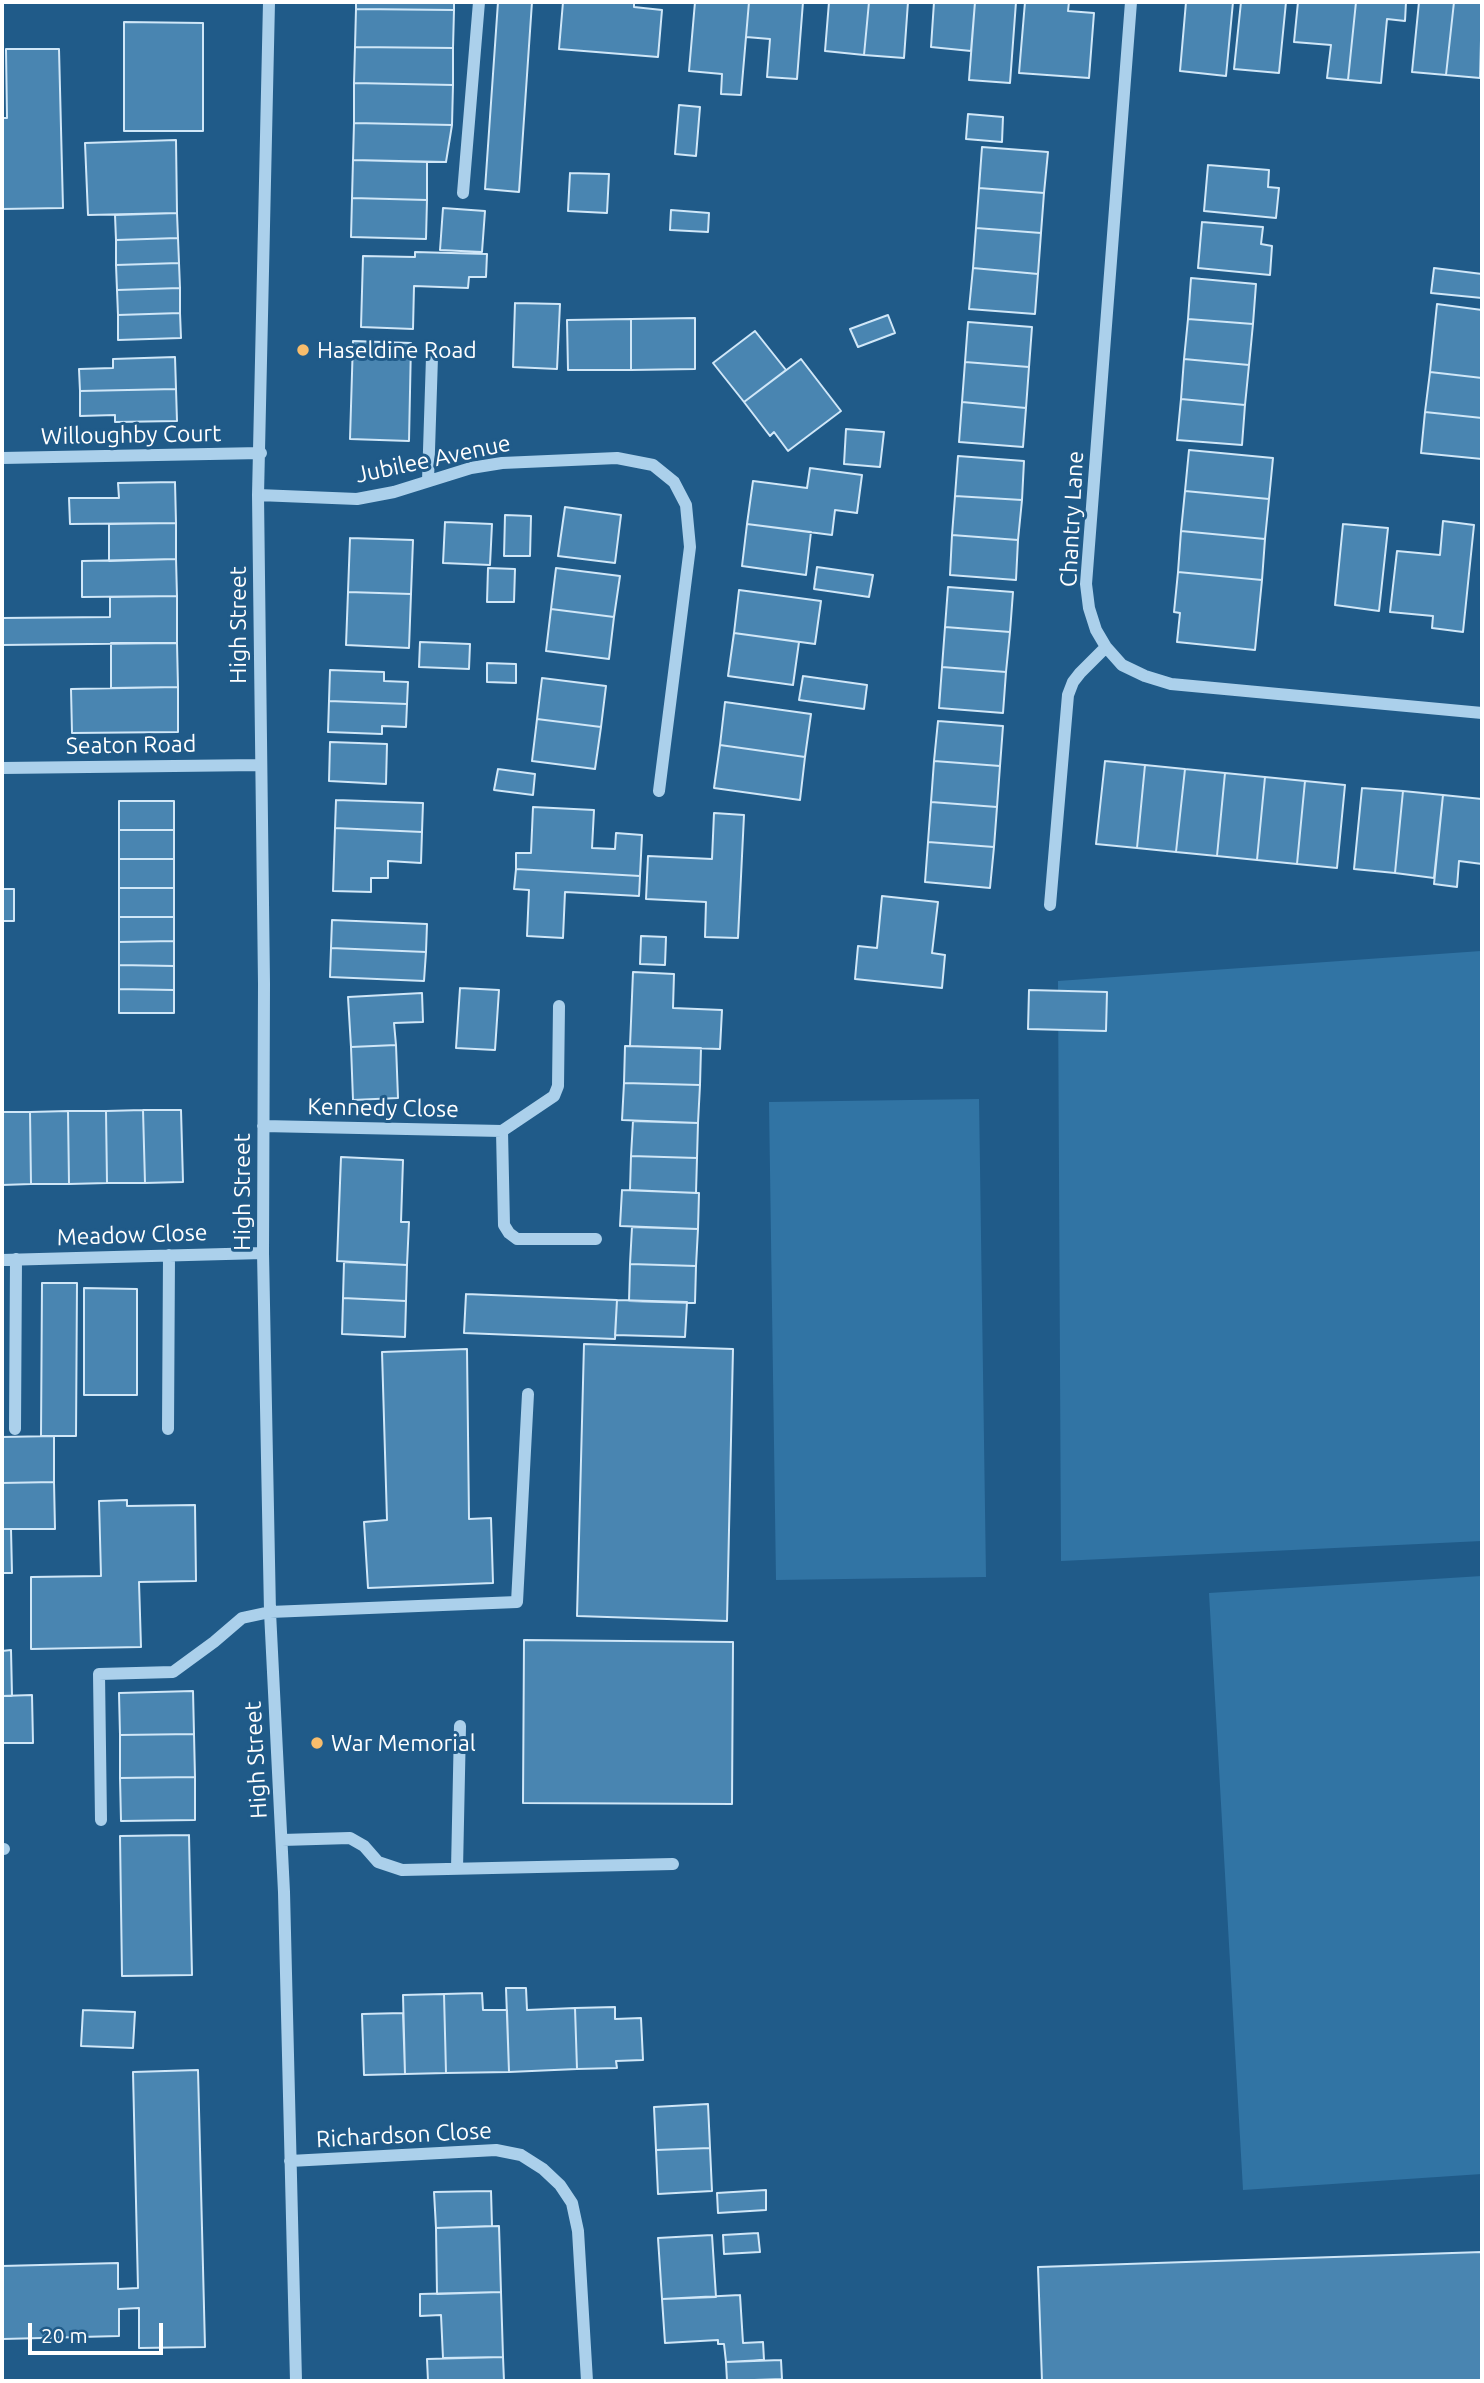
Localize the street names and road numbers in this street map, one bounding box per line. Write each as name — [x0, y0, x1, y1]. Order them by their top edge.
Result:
street label: Willoughby Court — [41, 420, 221, 450]
street label: Jubilee Avenue — [353, 429, 513, 489]
street label: Chantry Lane — [1055, 450, 1089, 588]
street label: High Street — [224, 566, 252, 684]
street label: Seaton Road — [66, 730, 196, 760]
street label: Kennedy Close — [307, 1093, 459, 1123]
street label: High Street — [228, 1133, 256, 1251]
street label: Meadow Close — [56, 1219, 208, 1251]
street label: High Street — [239, 1701, 273, 1819]
street label: Richardson Close — [315, 2117, 493, 2153]

